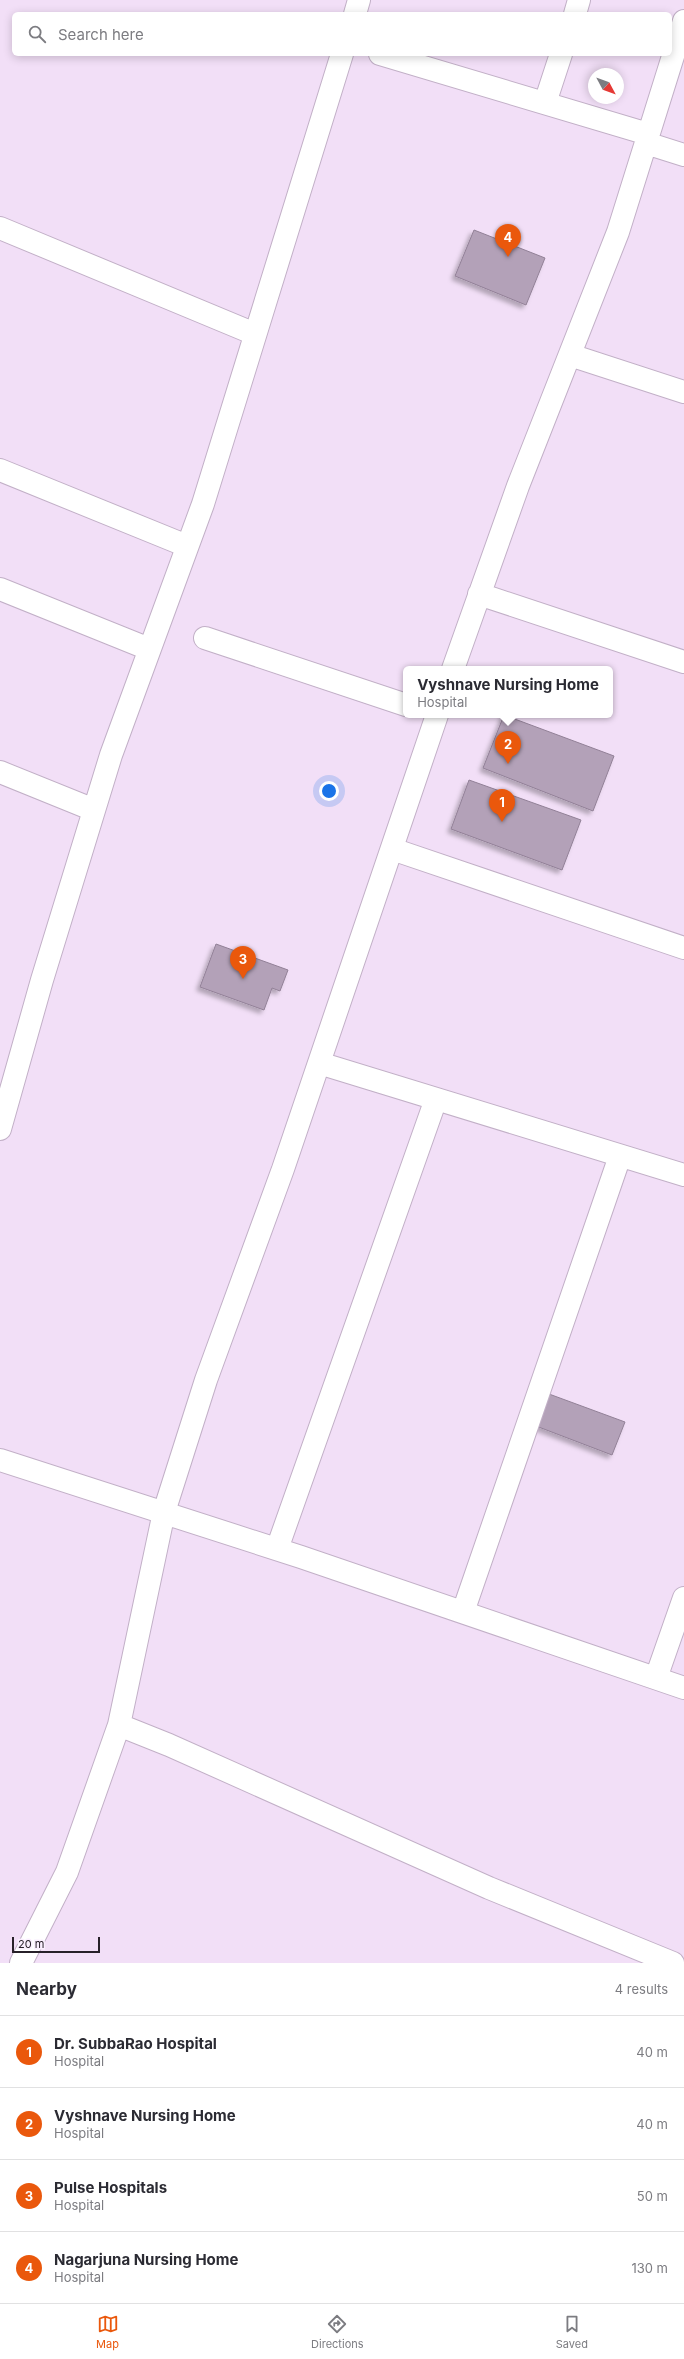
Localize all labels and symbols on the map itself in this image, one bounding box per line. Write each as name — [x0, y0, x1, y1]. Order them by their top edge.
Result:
north arrow — [588, 68, 624, 104]
pin: 4 — [495, 224, 521, 257]
pin: 2 — [495, 731, 521, 764]
your location — [319, 781, 339, 801]
pin: 1 — [489, 789, 515, 822]
pin: 3 — [230, 946, 256, 979]
scale bar — [12, 1935, 100, 1954]

